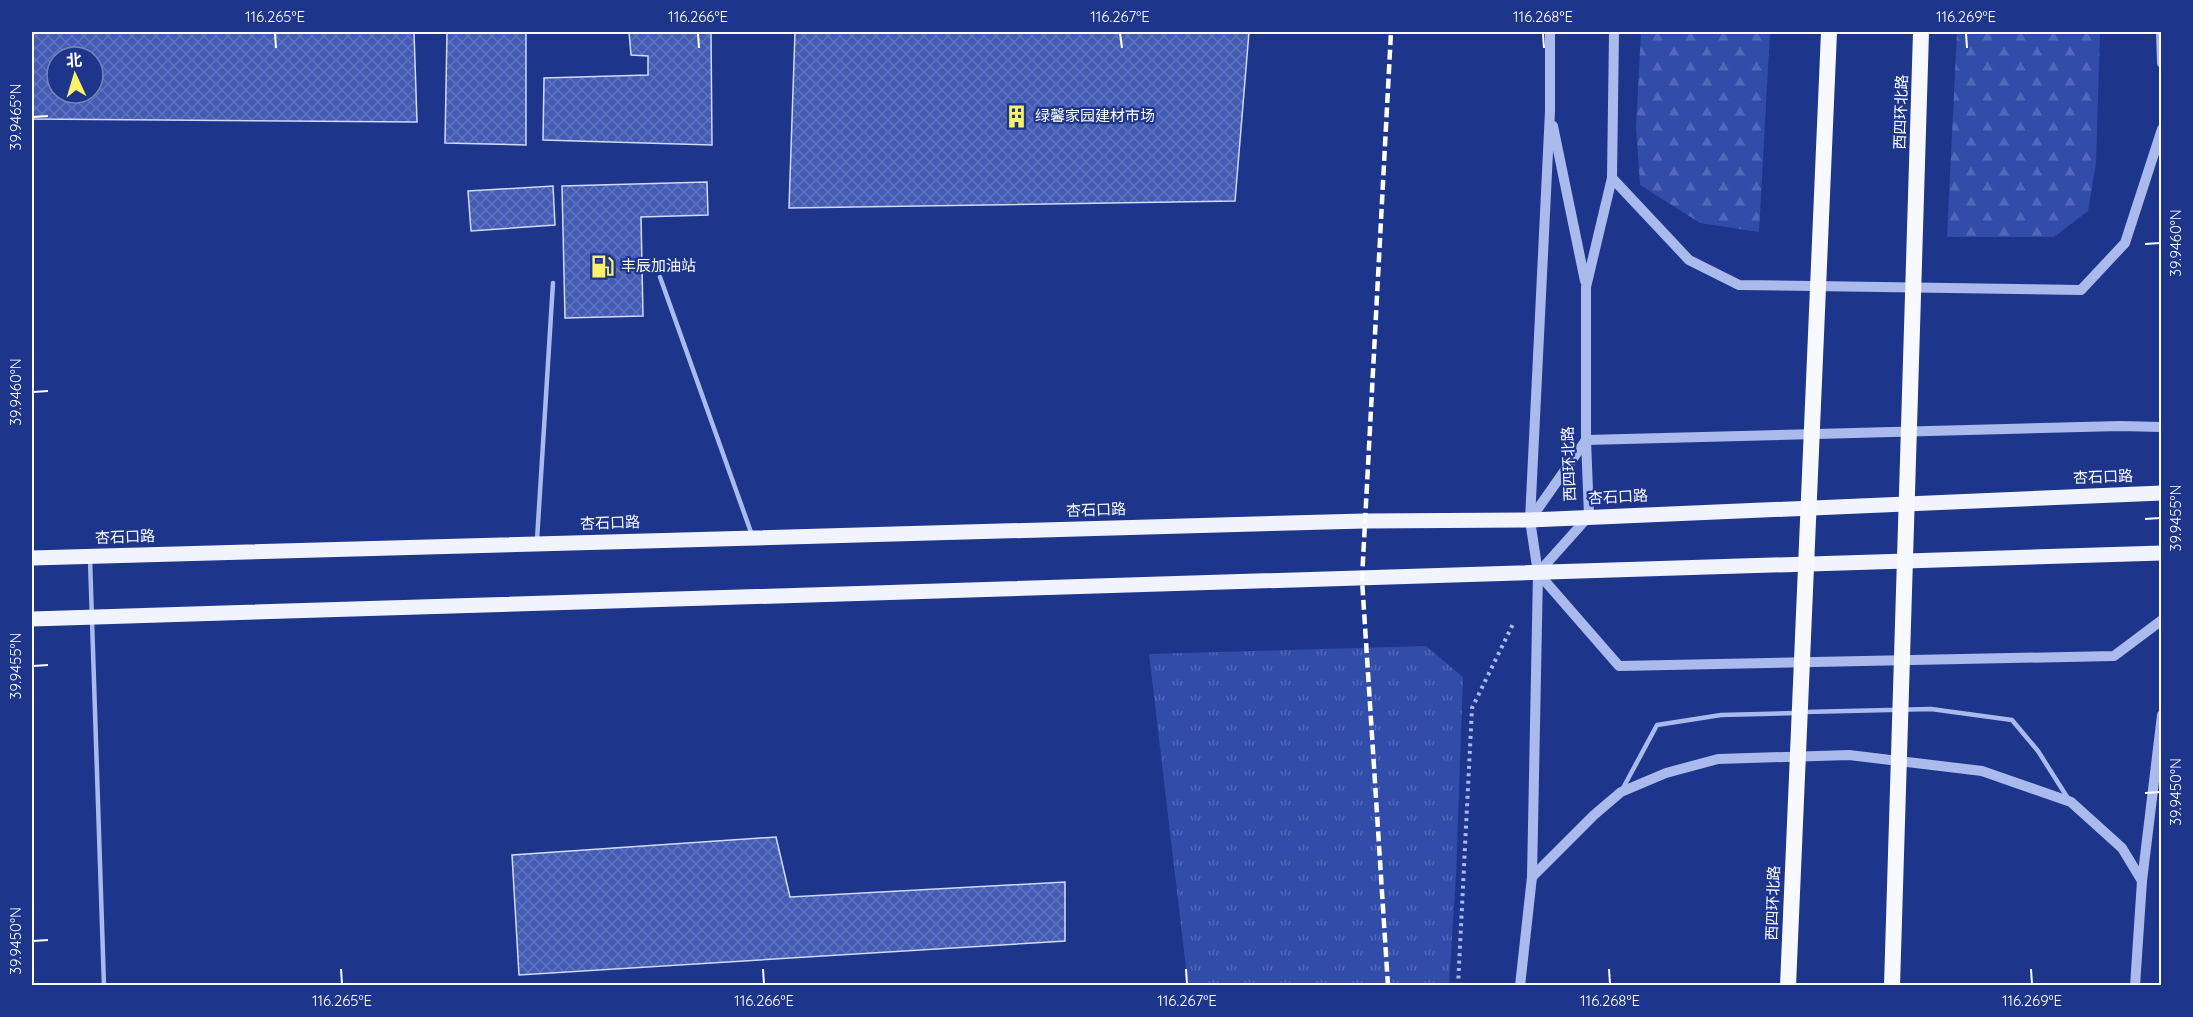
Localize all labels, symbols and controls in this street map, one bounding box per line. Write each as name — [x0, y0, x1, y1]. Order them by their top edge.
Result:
text: 116.265°E — [245, 7, 305, 26]
text: 116.266°E — [668, 7, 728, 26]
text: 116.267°E — [1090, 7, 1150, 26]
text: 116.268°E — [1513, 7, 1573, 26]
text: 116.269°E — [1936, 7, 1996, 26]
north arrow — [45, 45, 105, 105]
text: 北 — [65, 50, 83, 71]
street label: 西四环北路 — [1890, 74, 1911, 150]
text: 39.9465°N — [6, 84, 25, 150]
building icon: 绿馨家园建材市场 — [1004, 103, 1030, 129]
place label: 绿馨家园建材市场 — [1035, 106, 1155, 125]
text: 39.9460°N — [2166, 209, 2185, 277]
fuel station icon: 丰辰加油站 — [590, 253, 616, 279]
place label: 丰辰加油站 — [621, 256, 696, 275]
text: 39.9460°N — [6, 358, 25, 426]
street label: 西四环北路 — [1558, 426, 1579, 502]
street label: 杏石口路 — [2073, 466, 2133, 487]
street label: 杏石口路 — [1588, 485, 1648, 508]
text: 39.9455°N — [2166, 485, 2185, 551]
street label: 杏石口路 — [1066, 499, 1126, 520]
street label: 杏石口路 — [580, 512, 640, 533]
street label: 杏石口路 — [95, 526, 155, 547]
text: 39.9455°N — [6, 633, 25, 699]
text: 39.9450°N — [2166, 758, 2185, 826]
street label: 西四环北路 — [1762, 865, 1783, 941]
text: 39.9450°N — [6, 907, 25, 975]
text: 116.265°E — [312, 991, 372, 1010]
text: 116.266°E — [734, 991, 794, 1010]
text: 116.267°E — [1157, 991, 1217, 1010]
text: 116.268°E — [1580, 991, 1640, 1010]
text: 116.269°E — [2002, 991, 2062, 1010]

